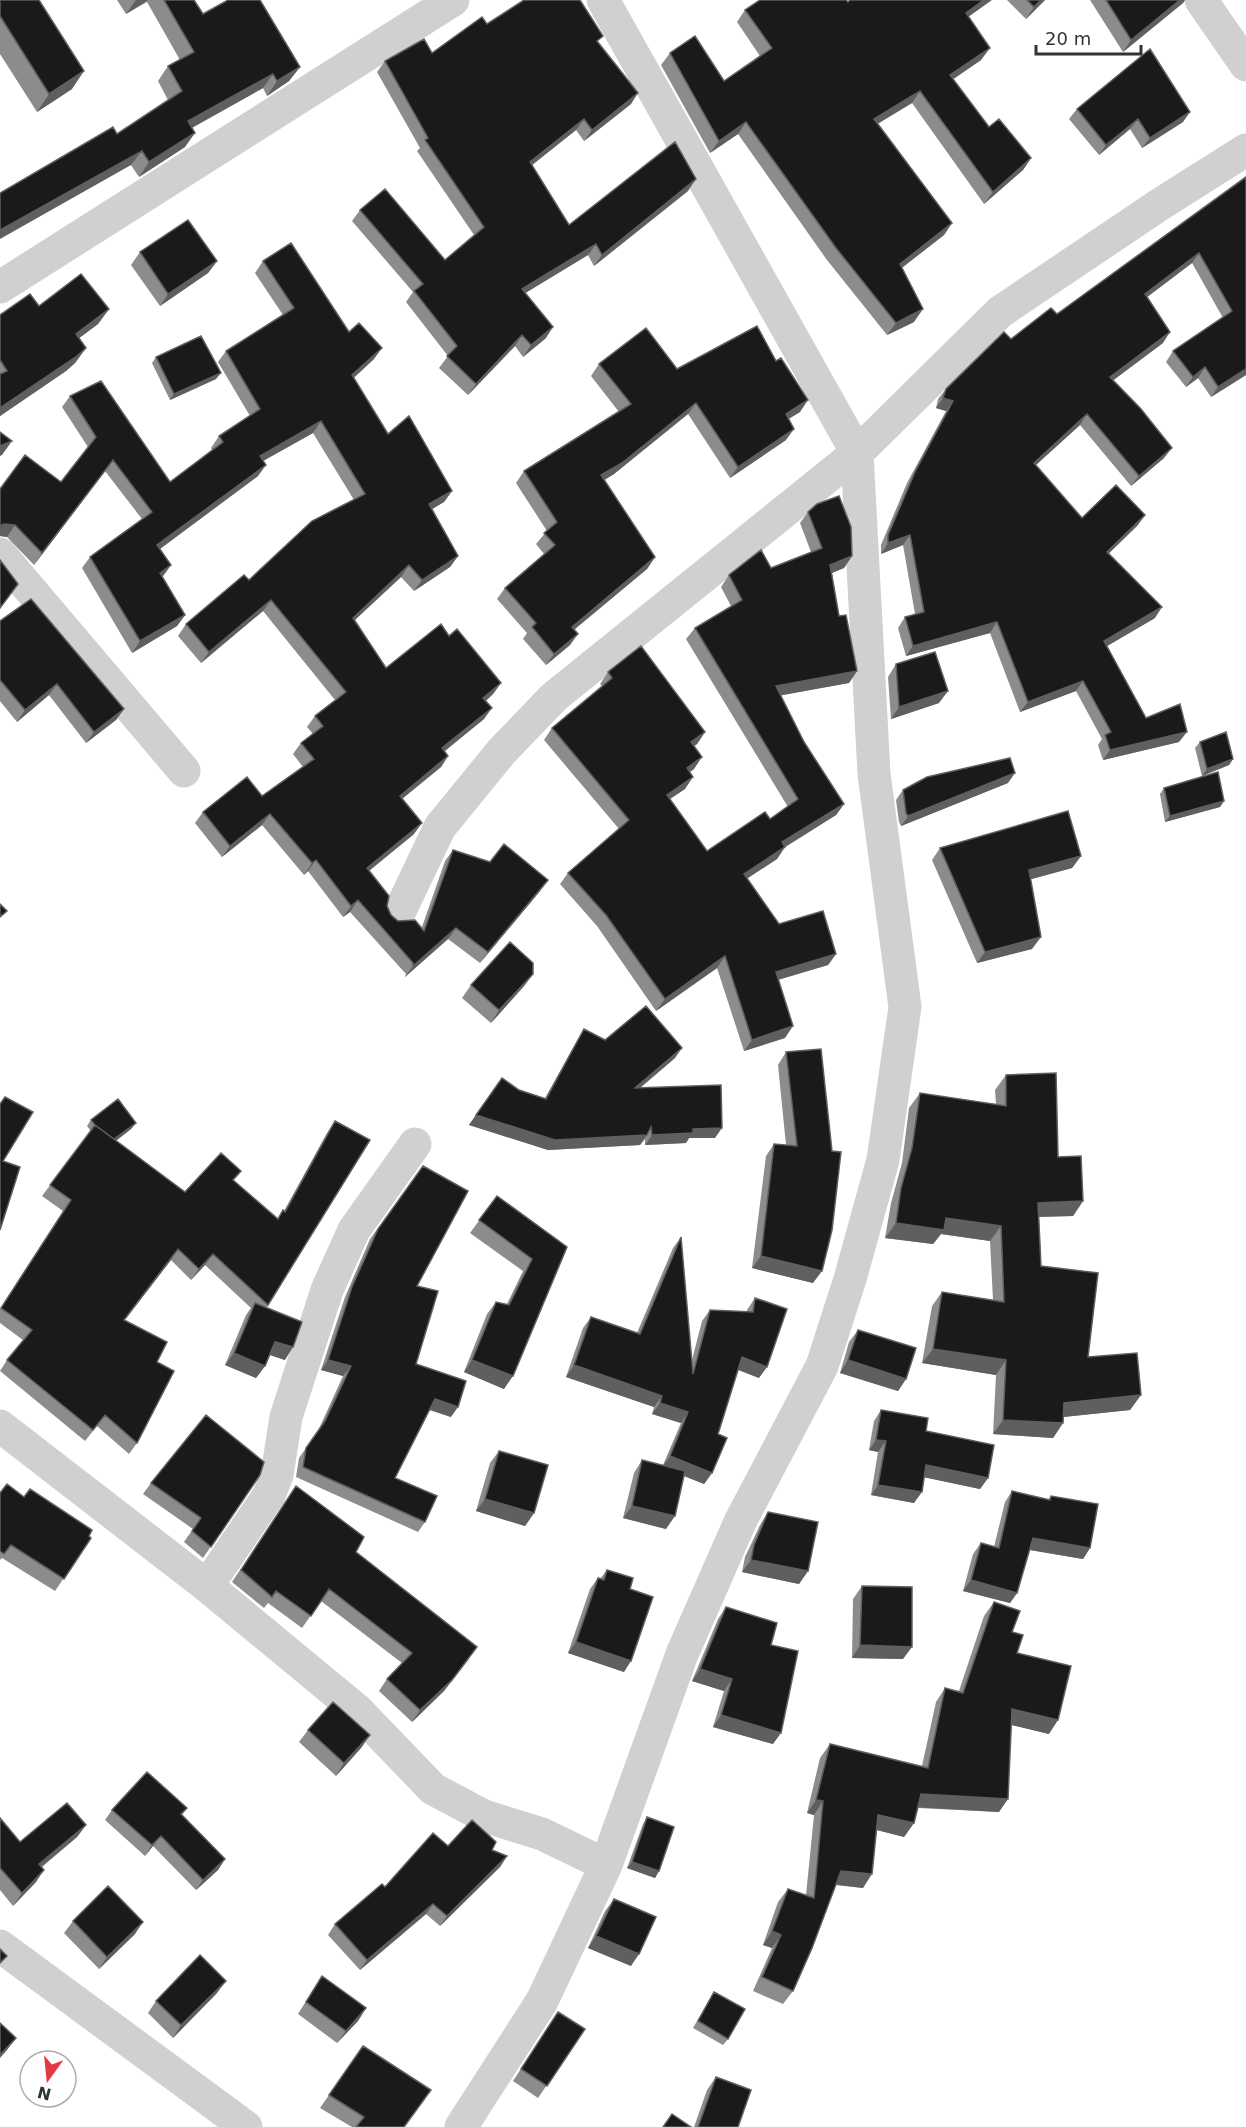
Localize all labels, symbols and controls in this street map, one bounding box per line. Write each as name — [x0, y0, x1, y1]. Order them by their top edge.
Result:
scale bar — [1036, 18, 1141, 56]
text: 20 m — [1045, 28, 1091, 49]
north arrow — [18, 2049, 78, 2109]
text: N — [35, 2082, 53, 2104]

